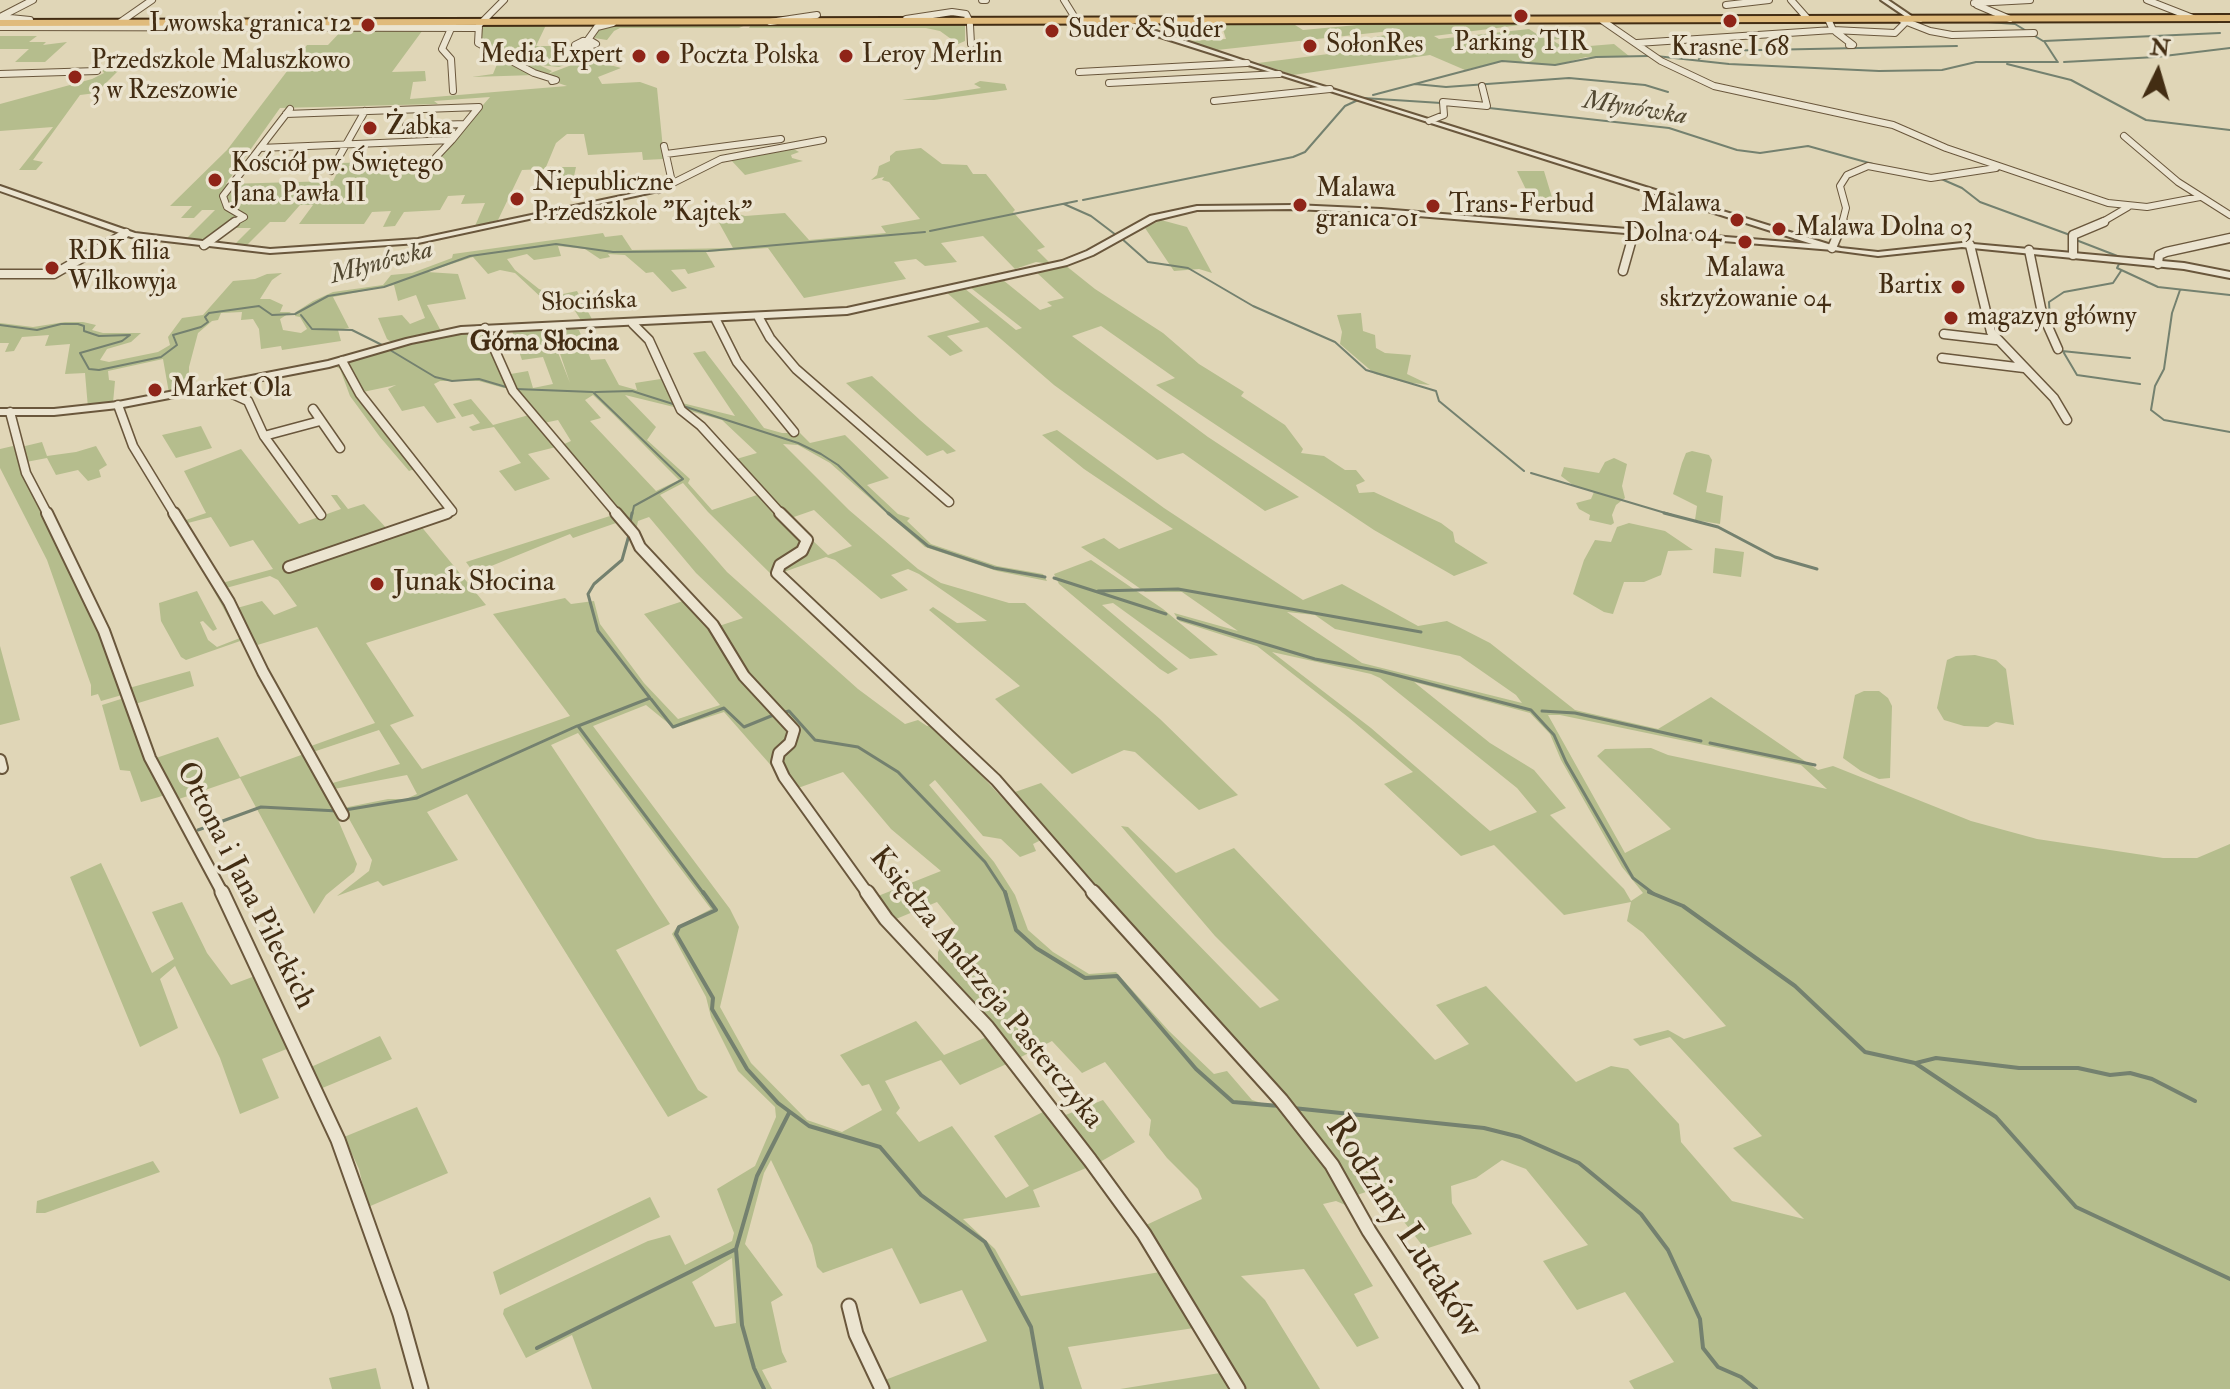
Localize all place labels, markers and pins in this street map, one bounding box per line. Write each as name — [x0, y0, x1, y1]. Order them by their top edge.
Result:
marker: Parking TIR — [1512, 7, 1530, 25]
place label: Lwowska granica 12 — [149, 9, 352, 41]
marker: Krasne I 68 — [1721, 12, 1739, 30]
place label: Suder & Suder — [1068, 15, 1223, 47]
marker: Lwowska granica 12 — [359, 16, 377, 34]
marker: Suder & Suder — [1043, 22, 1061, 40]
place label: Parking TIR — [1454, 28, 1588, 60]
place label: SołonRes — [1326, 30, 1424, 62]
place label: Krasne I 68 — [1671, 33, 1789, 65]
marker: SołonRes — [1301, 37, 1319, 55]
place label: Media Expert — [479, 40, 623, 72]
place label: Leroy Merlin — [862, 40, 1003, 72]
place label: Poczta Polska — [679, 41, 819, 73]
place label: Przedszkole Maluszkowo 3 w Rzeszowie — [91, 46, 351, 108]
marker: Media Expert — [630, 47, 648, 65]
marker: Leroy Merlin — [837, 47, 855, 65]
marker: Poczta Polska — [654, 48, 672, 66]
marker: Przedszkole Maluszkowo 3 w Rzeszowie — [66, 68, 84, 86]
place label: Żabka — [386, 112, 452, 144]
marker: Żabka — [361, 119, 379, 137]
place label: Kościół pw. Świętego Jana Pawła II — [231, 149, 443, 210]
place label: Niepubliczne Przedszkole "Kajtek" — [533, 168, 752, 230]
marker: Kościół pw. Świętego Jana Pawła II — [206, 171, 224, 189]
place label: Malawa granica 01 — [1316, 174, 1418, 236]
place label: Malawa Dolna 04 — [1624, 189, 1721, 250]
marker: Niepubliczne Przedszkole "Kajtek" — [508, 190, 526, 208]
place label: Trans-Ferbud — [1449, 190, 1594, 222]
marker: Malawa granica 01 — [1291, 196, 1309, 214]
marker: Trans-Ferbud — [1424, 197, 1442, 215]
marker: Malawa Dolna 04 — [1728, 211, 1746, 229]
place label: Malawa Dolna 03 — [1795, 213, 1973, 245]
marker: Malawa Dolna 03 — [1770, 220, 1788, 238]
marker: Malawa skrzyżowanie 04 — [1736, 233, 1754, 251]
place label: RDK filia Wilkowyja — [68, 237, 177, 298]
place label: Malawa skrzyżowanie 04 — [1660, 254, 1830, 316]
marker: RDK filia Wilkowyja — [43, 259, 61, 277]
place label: Bartix — [1878, 271, 1942, 303]
marker: Bartix — [1949, 278, 1967, 296]
place label: magazyn główny — [1967, 302, 2137, 334]
marker: magazyn główny — [1942, 309, 1960, 327]
place label: Market Ola — [171, 374, 291, 406]
marker: Market Ola — [146, 381, 164, 399]
place label: Junak Słocina — [393, 566, 555, 602]
marker: Junak Słocina — [368, 575, 386, 593]

